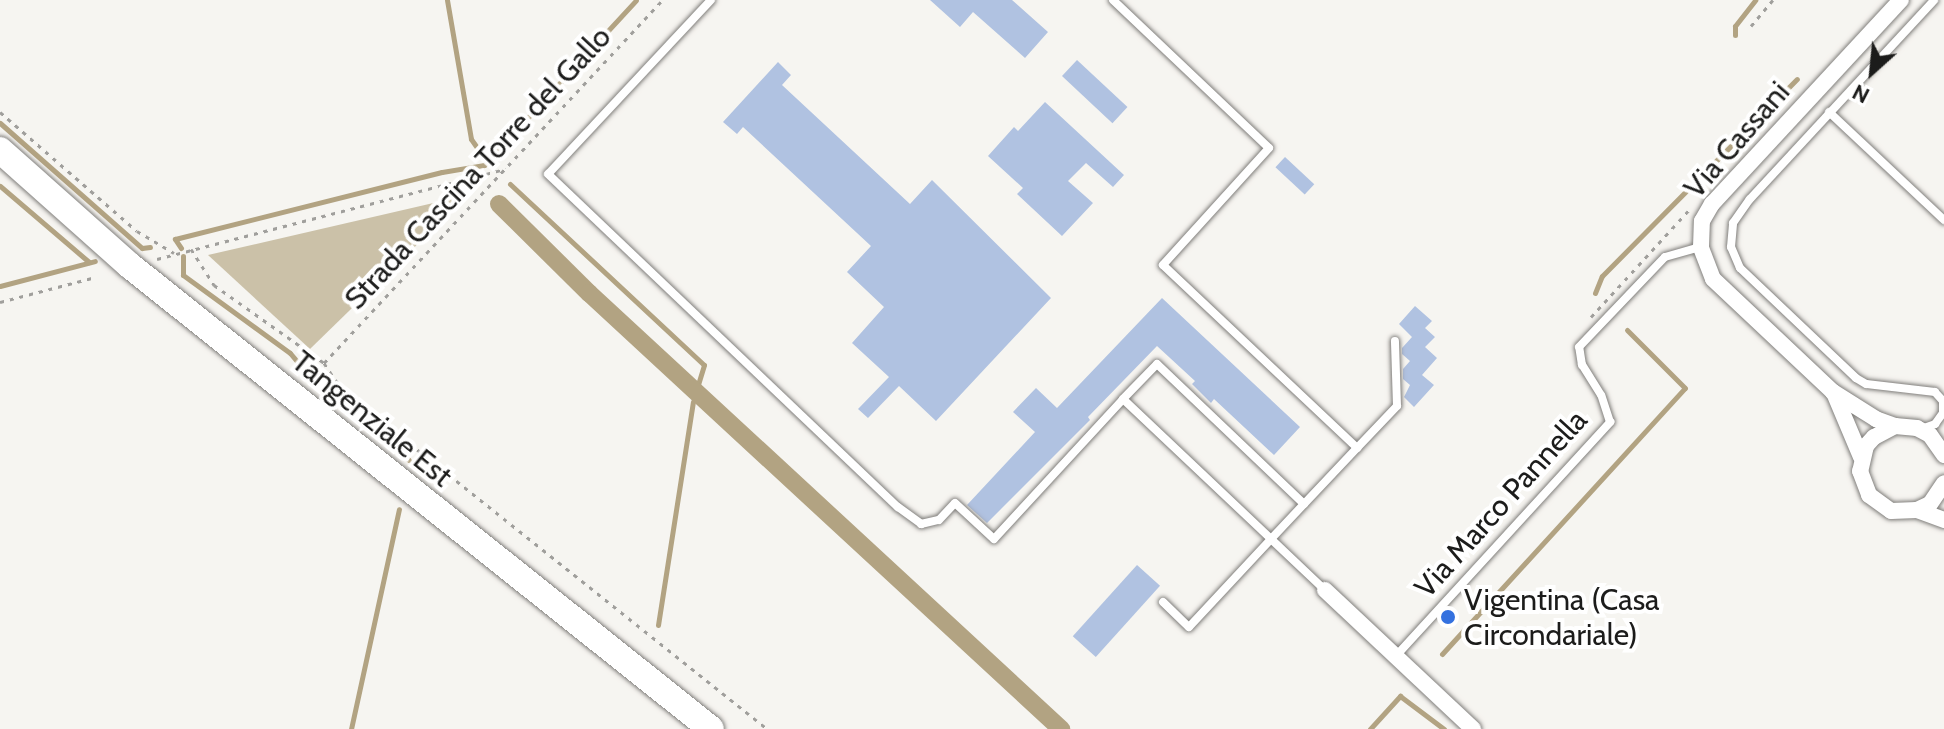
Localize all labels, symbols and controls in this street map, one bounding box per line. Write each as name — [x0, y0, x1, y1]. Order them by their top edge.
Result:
street label: Strada Cascina Torre del Gallo — [337, 19, 619, 317]
north arrow — [1832, 32, 1912, 112]
street label: Via Cassani — [1677, 74, 1797, 206]
text: N — [1848, 78, 1874, 109]
street label: Tangenziale Est — [285, 344, 459, 494]
street label: Via Marco Pannella — [1407, 403, 1595, 605]
place label: Vigentina (Casa Circondariale) — [1464, 582, 1659, 652]
marker: Vigentina (Casa Circondariale) — [1439, 608, 1457, 626]

